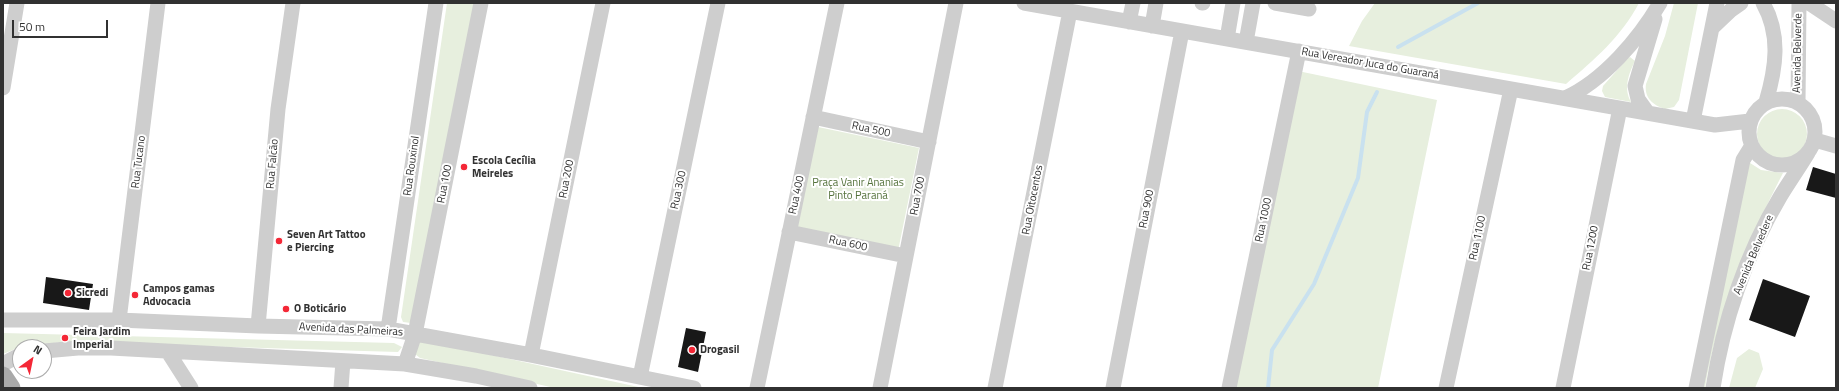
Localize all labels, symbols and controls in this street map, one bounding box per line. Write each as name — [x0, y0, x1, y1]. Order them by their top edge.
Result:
scale bar — [14, 12, 110, 38]
street label: Avenida Belverde — [1791, 13, 1805, 93]
text: 50 m — [19, 17, 45, 36]
street label: Rua Vereador Juca do Guaraná — [1300, 45, 1440, 83]
street label: Rua 500 — [851, 119, 891, 141]
street label: Rua Tucano — [129, 135, 149, 189]
street label: Rua Rouxinol — [401, 135, 423, 197]
street label: Rua Falcão — [264, 138, 282, 190]
place label: Escola Cecília Meireles — [472, 154, 536, 180]
street label: Rua 200 — [557, 159, 577, 199]
marker: Escola Cecília Meireles — [459, 162, 469, 172]
street label: Rua 100 — [435, 164, 455, 204]
street label: Rua Oitocentos — [1020, 164, 1046, 236]
street label: Rua 300 — [668, 170, 690, 210]
street label: Rua 400 — [786, 175, 808, 215]
park label: Praça Vanir Ananias Pinto Paraná — [812, 176, 904, 202]
street label: Rua 700 — [908, 176, 928, 216]
street label: Rua 900 — [1137, 189, 1157, 229]
street label: Rua 1000 — [1253, 197, 1275, 243]
street label: Avenida Belvedere — [1731, 213, 1777, 297]
street label: Rua 1100 — [1467, 215, 1489, 261]
street label: Rua 1200 — [1580, 225, 1602, 271]
place label: Seven Art Tattoo e Piercing — [287, 228, 366, 254]
street label: Rua 600 — [828, 233, 868, 255]
marker: Seven Art Tattoo e Piercing — [274, 236, 284, 246]
place label: Campos gamas Advocacia — [143, 282, 215, 308]
place label: Sicredi — [76, 286, 108, 300]
marker: Sicredi — [63, 288, 73, 298]
marker: Campos gamas Advocacia — [130, 290, 140, 300]
place label: O Boticário — [294, 302, 346, 316]
marker: O Boticário — [281, 304, 291, 314]
street label: Avenida das Palmeiras — [299, 321, 403, 339]
place label: Feira Jardim Imperial — [73, 325, 130, 351]
marker: Feira Jardim Imperial — [60, 333, 70, 343]
north arrow — [12, 339, 52, 379]
text: N — [30, 341, 46, 359]
place label: Drogasil — [700, 343, 739, 357]
marker: Drogasil — [687, 345, 697, 355]

